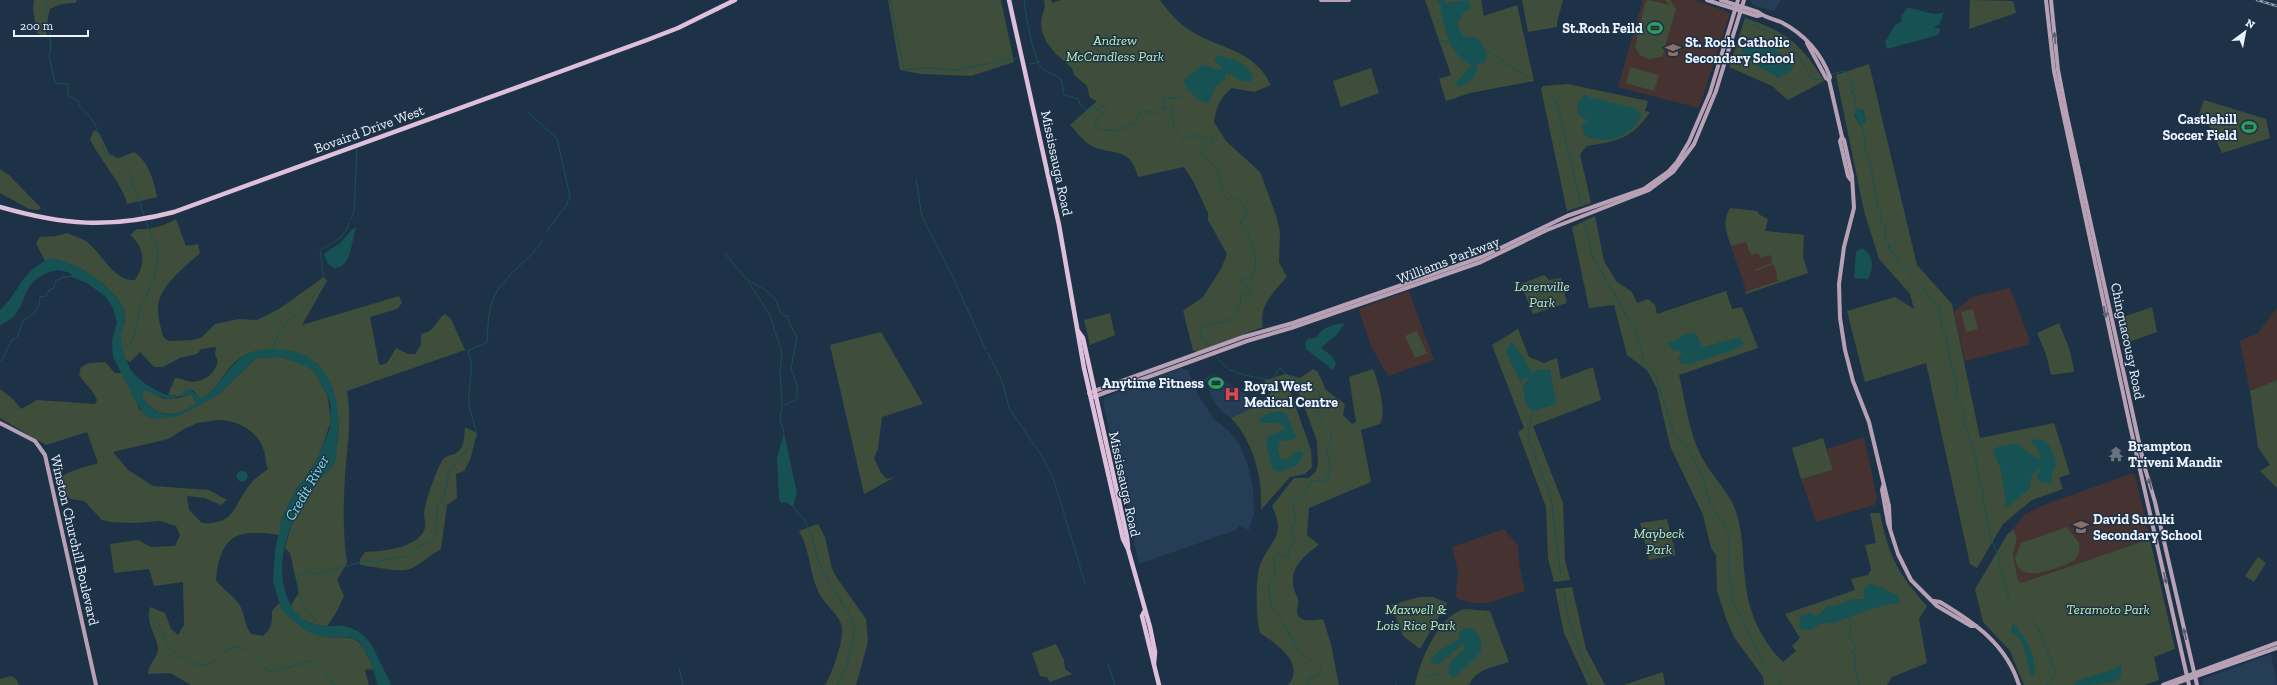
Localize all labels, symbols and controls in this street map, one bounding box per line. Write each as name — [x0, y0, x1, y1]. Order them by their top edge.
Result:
scale bar — [14, 12, 88, 38]
north arrow — [2225, 12, 2265, 52]
text: N — [2243, 16, 2258, 32]
text: 200 m — [20, 19, 54, 33]
sports icon: St.Roch Feild — [1646, 19, 1664, 37]
place label: St.Roch Feild — [1562, 20, 1643, 37]
park label: Andrew McCandless Park — [1066, 32, 1164, 65]
one-way arrow — [2052, 32, 2058, 44]
place label: St. Roch Catholic Secondary School — [1685, 34, 1794, 67]
school or university icon: St. Roch Catholic Secondary School — [1664, 41, 1682, 59]
street label: Bovaird Drive West — [312, 101, 427, 157]
street label: Mississauga Road — [1037, 109, 1076, 218]
place label: Castlehill Soccer Field — [2163, 111, 2237, 144]
sports icon: Castlehill Soccer Field — [2240, 118, 2258, 136]
street label: Williams Parkway — [1395, 233, 1503, 288]
park label: Lorenville Park — [1514, 278, 1570, 311]
street label: Chinguacousy Road — [2107, 281, 2148, 401]
one-way arrow — [2103, 306, 2109, 319]
sports icon: Anytime Fitness — [1207, 374, 1225, 392]
place label: Anytime Fitness — [1102, 375, 1205, 392]
place label: Royal West Medical Centre — [1244, 378, 1338, 411]
hospital icon: Royal West Medical Centre — [1223, 385, 1241, 403]
street label: Mississauga Road — [1105, 430, 1144, 539]
place label: Brampton Triveni Mandir — [2128, 438, 2223, 471]
temple icon: Brampton Triveni Mandir — [2107, 445, 2125, 463]
water label: Credit River — [281, 451, 333, 524]
street label: Winston Churchill Boulevard — [47, 453, 103, 628]
one-way arrow — [2147, 477, 2153, 489]
place label: David Suzuki Secondary School — [2093, 511, 2202, 544]
school or university icon: David Suzuki Secondary School — [2072, 518, 2090, 536]
park label: Maybeck Park — [1634, 525, 1684, 558]
one-way arrow — [2162, 572, 2168, 584]
park label: Maxwell & Lois Rice Park — [1376, 601, 1456, 634]
park label: Teramoto Park — [2066, 601, 2150, 618]
one-way arrow — [2182, 628, 2188, 641]

